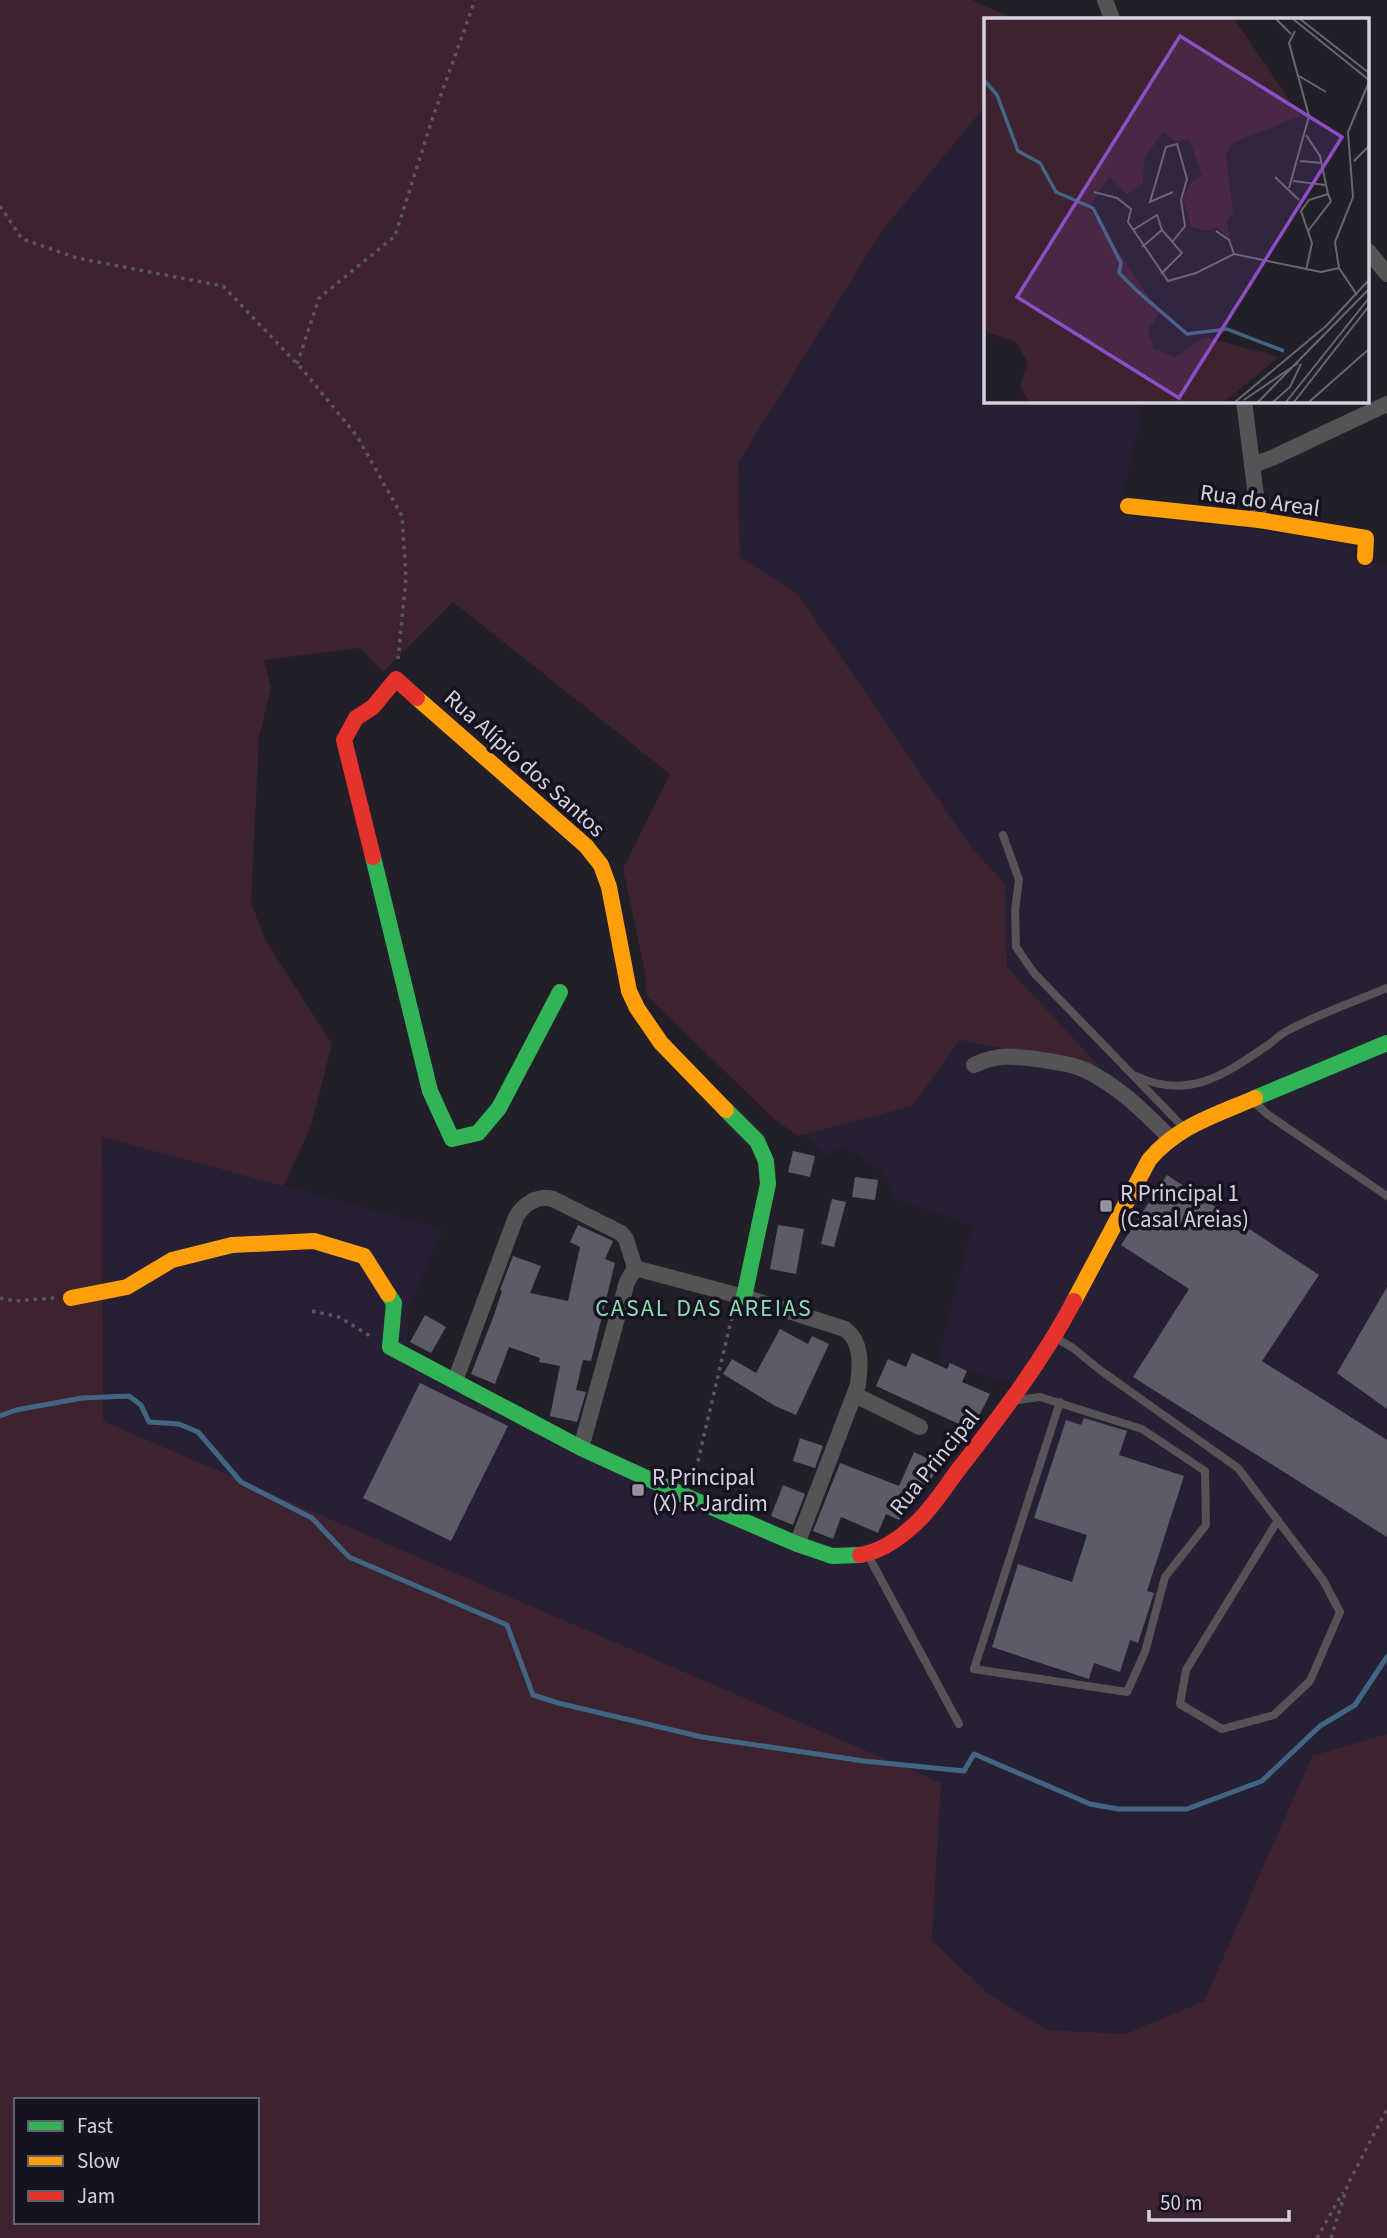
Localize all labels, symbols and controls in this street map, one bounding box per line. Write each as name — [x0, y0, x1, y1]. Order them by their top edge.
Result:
inset map — [984, 18, 1370, 402]
street label: Rua do Areal — [1198, 476, 1322, 525]
street label: Rua Alípio dos Santos — [437, 682, 613, 845]
place label: R Principal 1 (Casal Areias) — [1120, 1177, 1249, 1236]
marker: R Principal 1 (Casal Areias) — [1098, 1198, 1114, 1214]
district label: CASAL DAS AREIAS — [595, 1291, 813, 1326]
street label: Rua Principal — [882, 1403, 987, 1522]
place label: R Principal (X) R Jardim — [652, 1461, 768, 1520]
marker: R Principal (X) R Jardim — [630, 1482, 646, 1498]
legend — [14, 2098, 259, 2224]
text: Fast — [77, 2111, 113, 2141]
text: Slow — [77, 2146, 120, 2176]
scale bar — [1149, 2178, 1289, 2222]
text: Jam — [77, 2181, 115, 2211]
text: 50 m — [1160, 2188, 1202, 2218]

